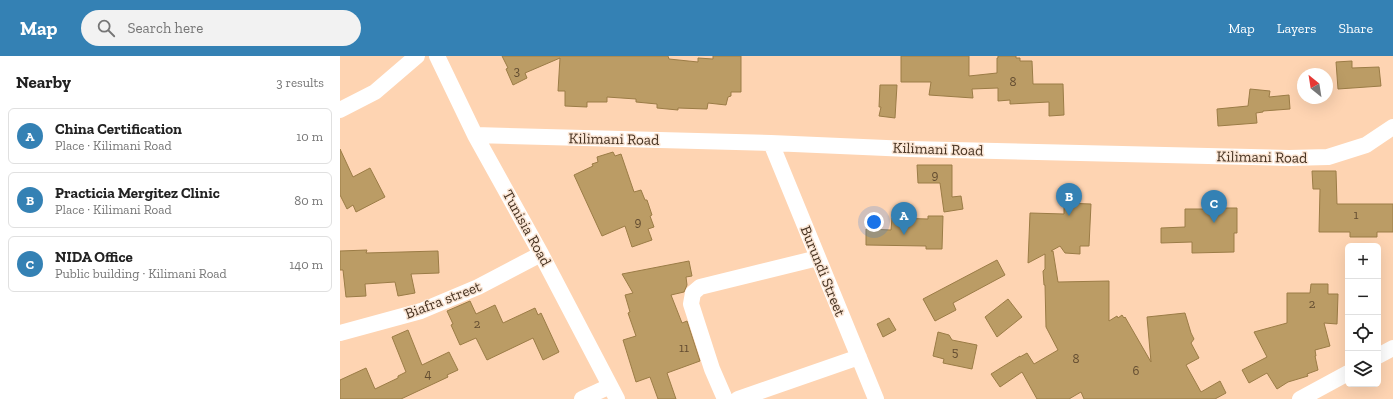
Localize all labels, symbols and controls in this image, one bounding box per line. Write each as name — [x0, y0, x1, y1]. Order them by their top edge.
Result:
search box — [81, 10, 361, 46]
text: Map — [20, 17, 57, 40]
icon: search — [95, 17, 117, 39]
text: Search here — [127, 19, 203, 37]
text: Map — [1228, 20, 1255, 37]
text: Layers — [1277, 20, 1316, 37]
text: Share — [1338, 20, 1373, 37]
house number: 3 — [514, 63, 520, 78]
north arrow — [1297, 68, 1333, 104]
text: Nearby — [16, 72, 71, 92]
house number: 8 — [1010, 74, 1017, 89]
text: 3 results — [276, 75, 324, 90]
text: China Certification — [55, 120, 182, 138]
text: A — [26, 129, 34, 144]
text: 10 m — [296, 129, 323, 144]
street label: Kilimani Road — [569, 129, 660, 149]
text: Place · Kilimani Road — [55, 138, 172, 153]
street label: Kilimani Road — [892, 138, 984, 160]
street label: Kilimani Road — [1217, 147, 1308, 167]
house number: 9 — [932, 167, 939, 182]
pin: B — [1056, 183, 1082, 216]
text: Practicia Mergitez Clinic — [55, 184, 220, 202]
street label: Tunisia Road — [499, 187, 556, 270]
pin: C — [1201, 190, 1227, 223]
text: B — [26, 193, 34, 208]
text: 80 m — [294, 193, 323, 208]
text: Place · Kilimani Road — [55, 202, 172, 217]
pin: A — [891, 202, 917, 235]
house number: 1 — [1353, 207, 1359, 222]
your location — [864, 212, 884, 232]
house number: 9 — [635, 214, 642, 229]
street label: Burundi Street — [797, 223, 850, 319]
map controls — [1345, 243, 1381, 387]
button: + — [1345, 243, 1381, 279]
text: NIDA Office — [55, 248, 133, 266]
text: C — [26, 257, 34, 272]
text: 140 m — [289, 257, 323, 272]
text: Public building · Kilimani Road — [55, 266, 227, 281]
street label: Biafra street — [402, 277, 484, 323]
button: − — [1345, 279, 1381, 315]
house number: 2 — [1309, 296, 1316, 311]
button: locate — [1345, 315, 1381, 351]
house number: 2 — [474, 316, 481, 331]
house number: 11 — [679, 340, 689, 355]
house number: 5 — [952, 344, 959, 359]
house number: 8 — [1073, 351, 1080, 366]
button: layers — [1345, 351, 1381, 387]
house number: 6 — [1133, 363, 1140, 378]
house number: 4 — [424, 366, 432, 381]

